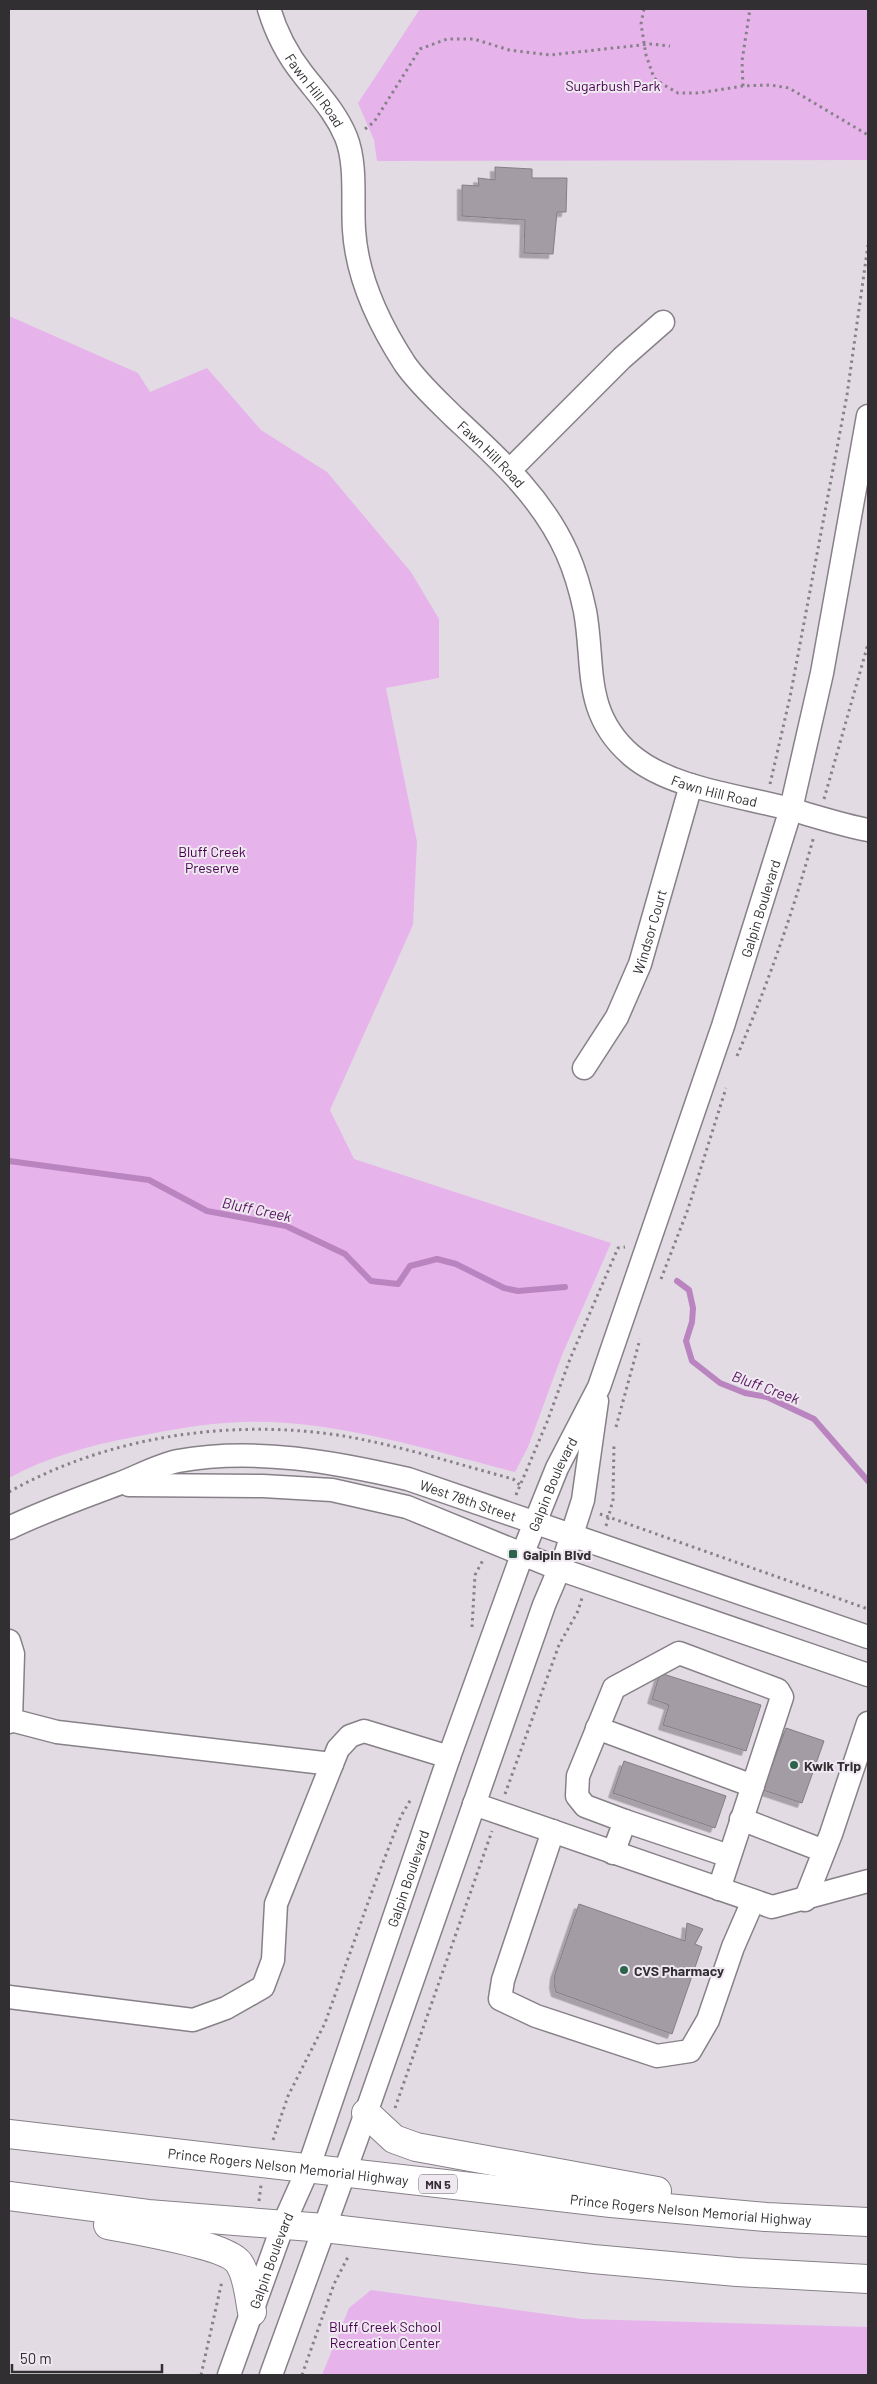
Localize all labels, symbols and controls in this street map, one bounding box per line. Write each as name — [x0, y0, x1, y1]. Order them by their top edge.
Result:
street label: Fawn Hill Road — [282, 50, 348, 130]
park label: Sugarbush Park — [565, 77, 661, 94]
street label: Fawn Hill Road — [455, 417, 529, 491]
street label: Fawn Hill Road — [669, 771, 759, 810]
park label: Bluff Creek Preserve — [178, 843, 246, 876]
street label: Galpin Boulevard — [737, 857, 783, 959]
street label: Windsor Court — [628, 887, 669, 977]
water label: Bluff Creek — [221, 1193, 294, 1225]
water label: Bluff Creek — [730, 1366, 803, 1408]
street label: Galpin Boulevard — [524, 1434, 580, 1534]
street label: West 78th Street — [418, 1475, 519, 1524]
place label: Galpin Blvd — [523, 1546, 591, 1563]
marker: Galpin Blvd — [507, 1548, 519, 1560]
place label: Kwik Trip — [804, 1757, 861, 1774]
marker: Kwik Trip — [788, 1759, 800, 1771]
street label: Galpin Boulevard — [383, 1828, 432, 1929]
place label: CVS Pharmacy — [634, 1962, 724, 1979]
marker: CVS Pharmacy — [618, 1964, 630, 1976]
street label: Prince Rogers Nelson Memorial Highway — [167, 2144, 410, 2188]
road number: MN 5 — [419, 2174, 457, 2194]
street label: Prince Rogers Nelson Memorial Highway — [569, 2190, 812, 2228]
street label: Galpin Boulevard — [245, 2209, 296, 2311]
park label: Bluff Creek School Recreation Center — [329, 2318, 441, 2351]
scale bar — [12, 2342, 162, 2374]
text: 50 m — [20, 2349, 52, 2367]

